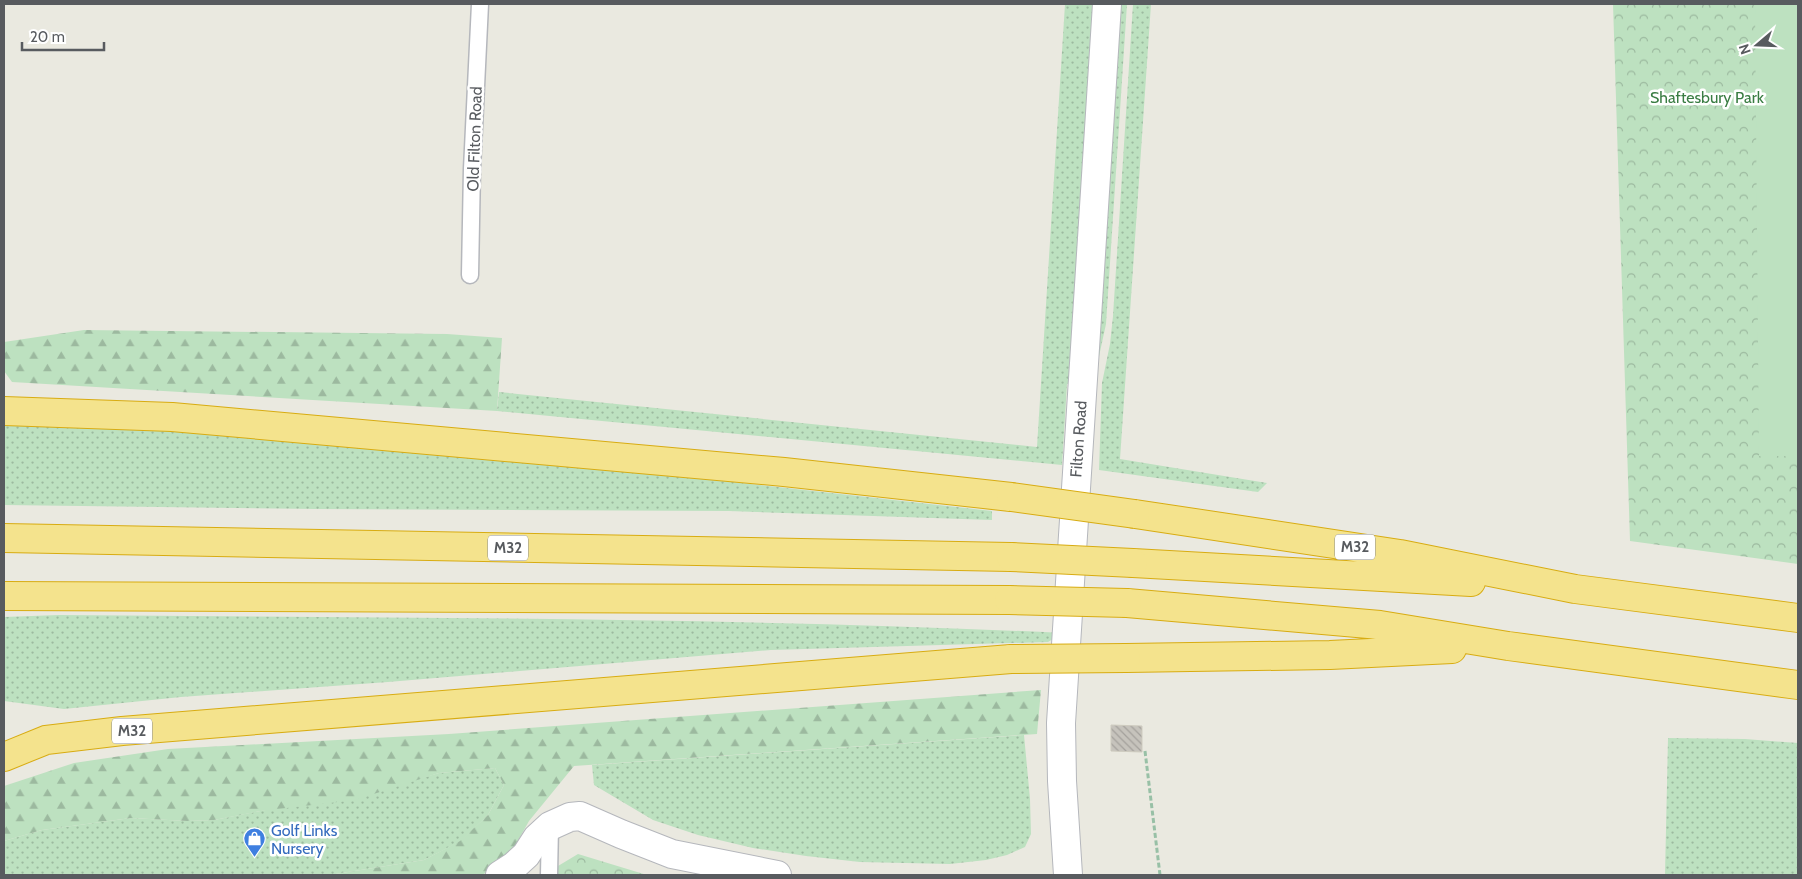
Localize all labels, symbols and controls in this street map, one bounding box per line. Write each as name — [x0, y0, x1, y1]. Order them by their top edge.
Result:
scale bar — [22, 20, 105, 52]
north arrow — [1732, 20, 1782, 70]
text: 20 m — [30, 28, 65, 46]
text: N — [1735, 42, 1755, 57]
street label: Old Filton Road — [463, 86, 486, 192]
park label: Shaftesbury Park — [1650, 88, 1765, 107]
street label: Filton Road — [1066, 400, 1091, 478]
road number: M32 — [1335, 534, 1375, 560]
road number: M32 — [488, 536, 528, 560]
road number: M32 — [112, 718, 152, 744]
place label: Golf Links Nursery — [271, 821, 338, 858]
shop icon: Golf Links Nursery — [243, 827, 267, 858]

